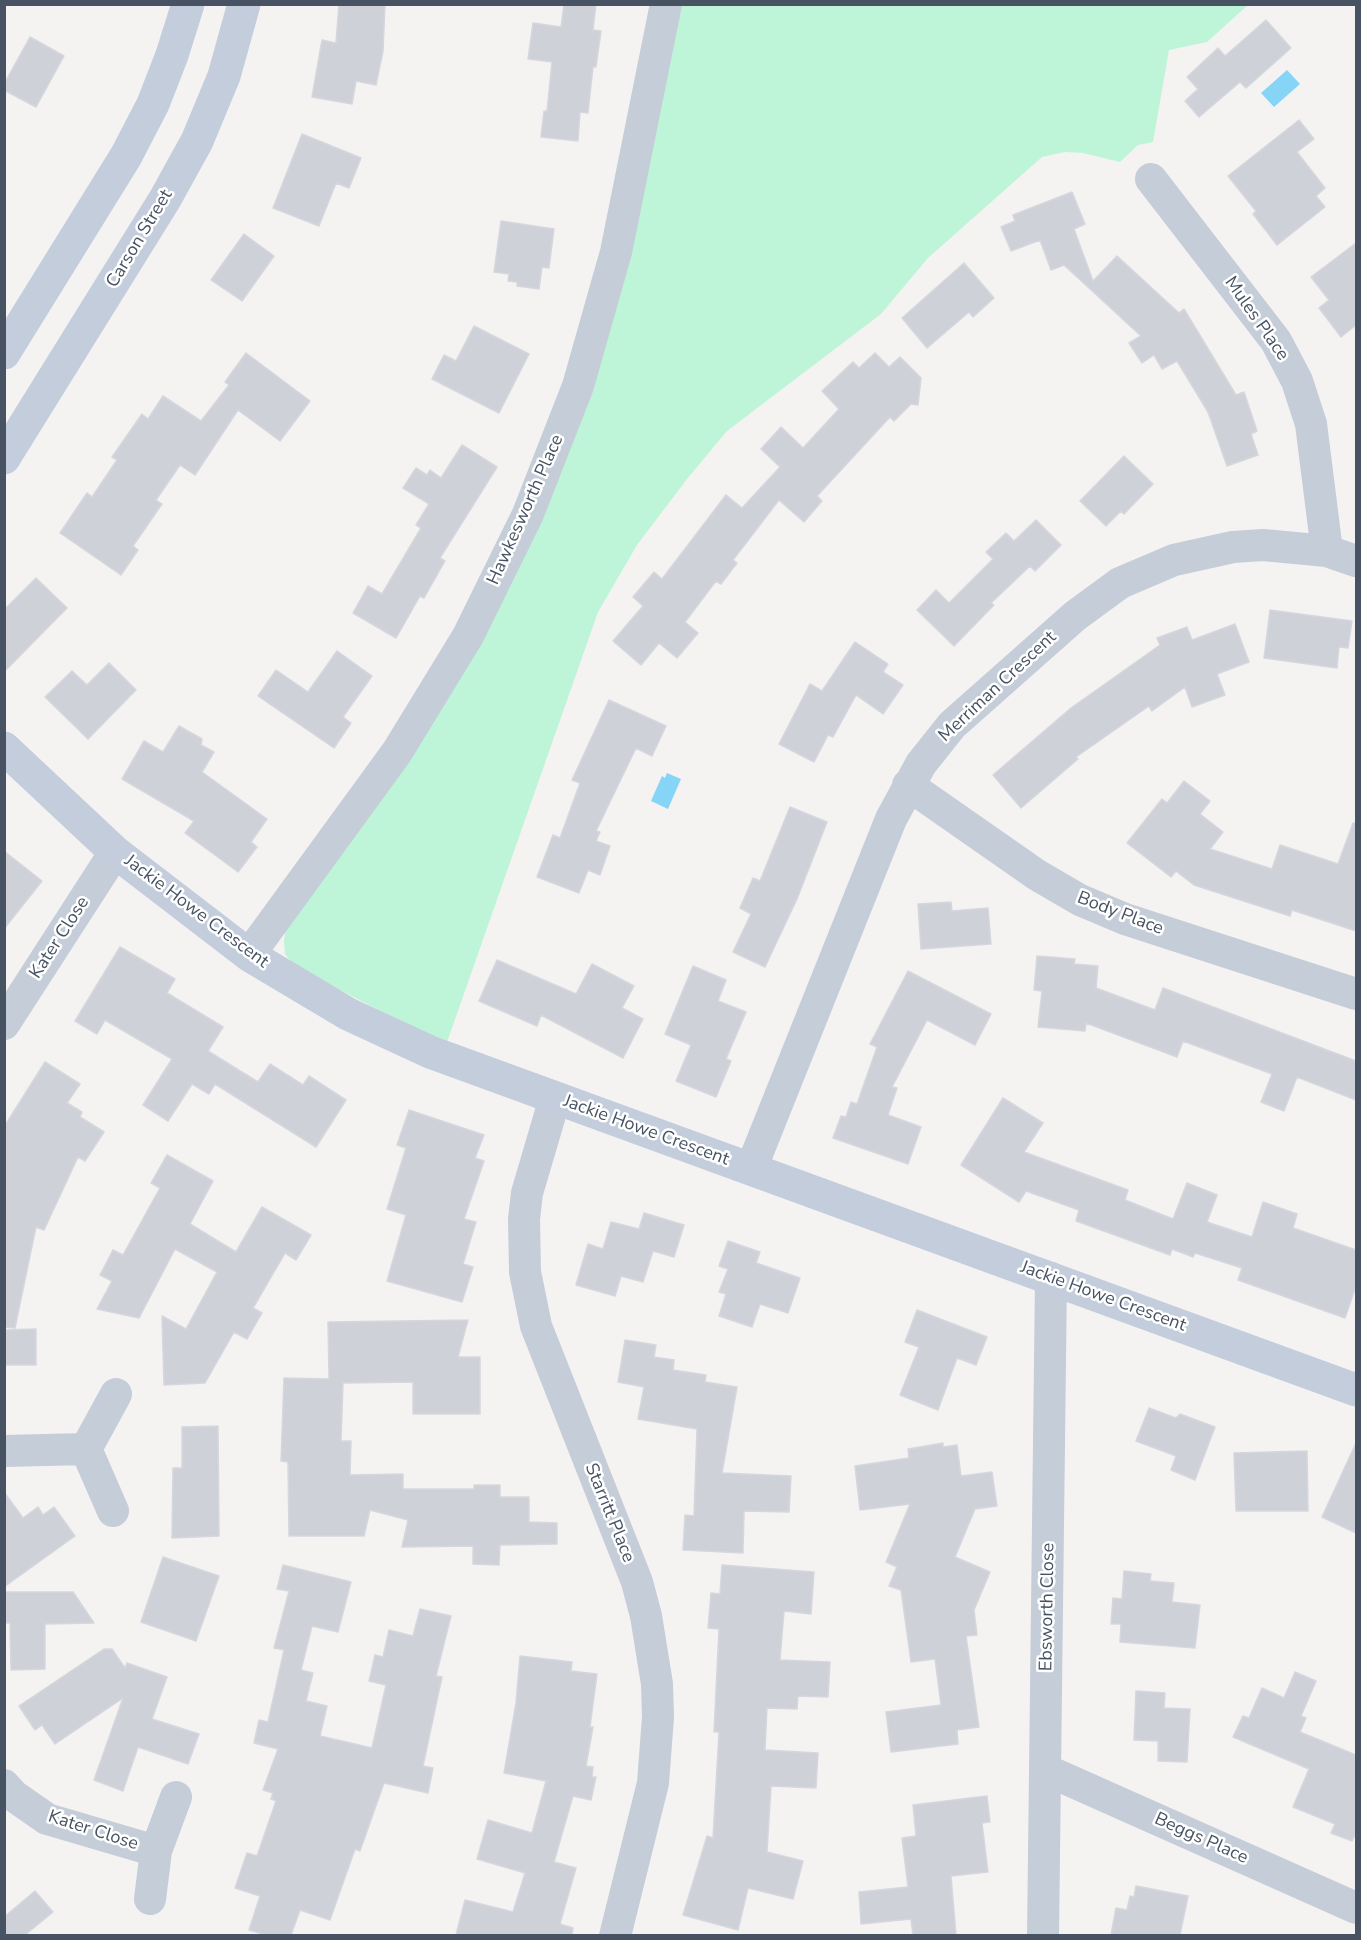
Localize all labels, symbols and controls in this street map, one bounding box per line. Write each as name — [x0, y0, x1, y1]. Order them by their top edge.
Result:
street label: Carson Street — [102, 186, 178, 292]
street label: Mules Place — [1219, 273, 1293, 365]
street label: Hawkesworth Place — [483, 432, 569, 588]
street label: Merriman Crescent — [935, 627, 1061, 747]
street label: Jackie Howe Crescent — [120, 851, 272, 973]
street label: Body Place — [1074, 888, 1166, 940]
street label: Kater Close — [26, 893, 94, 983]
street label: Jackie Howe Crescent — [560, 1091, 732, 1171]
street label: Jackie Howe Crescent — [1017, 1257, 1189, 1337]
street label: Starritt Place — [579, 1460, 639, 1566]
street label: Ebsworth Close — [1036, 1543, 1060, 1671]
street label: Kater Close — [45, 1806, 141, 1856]
street label: Beggs Place — [1151, 1809, 1251, 1869]

